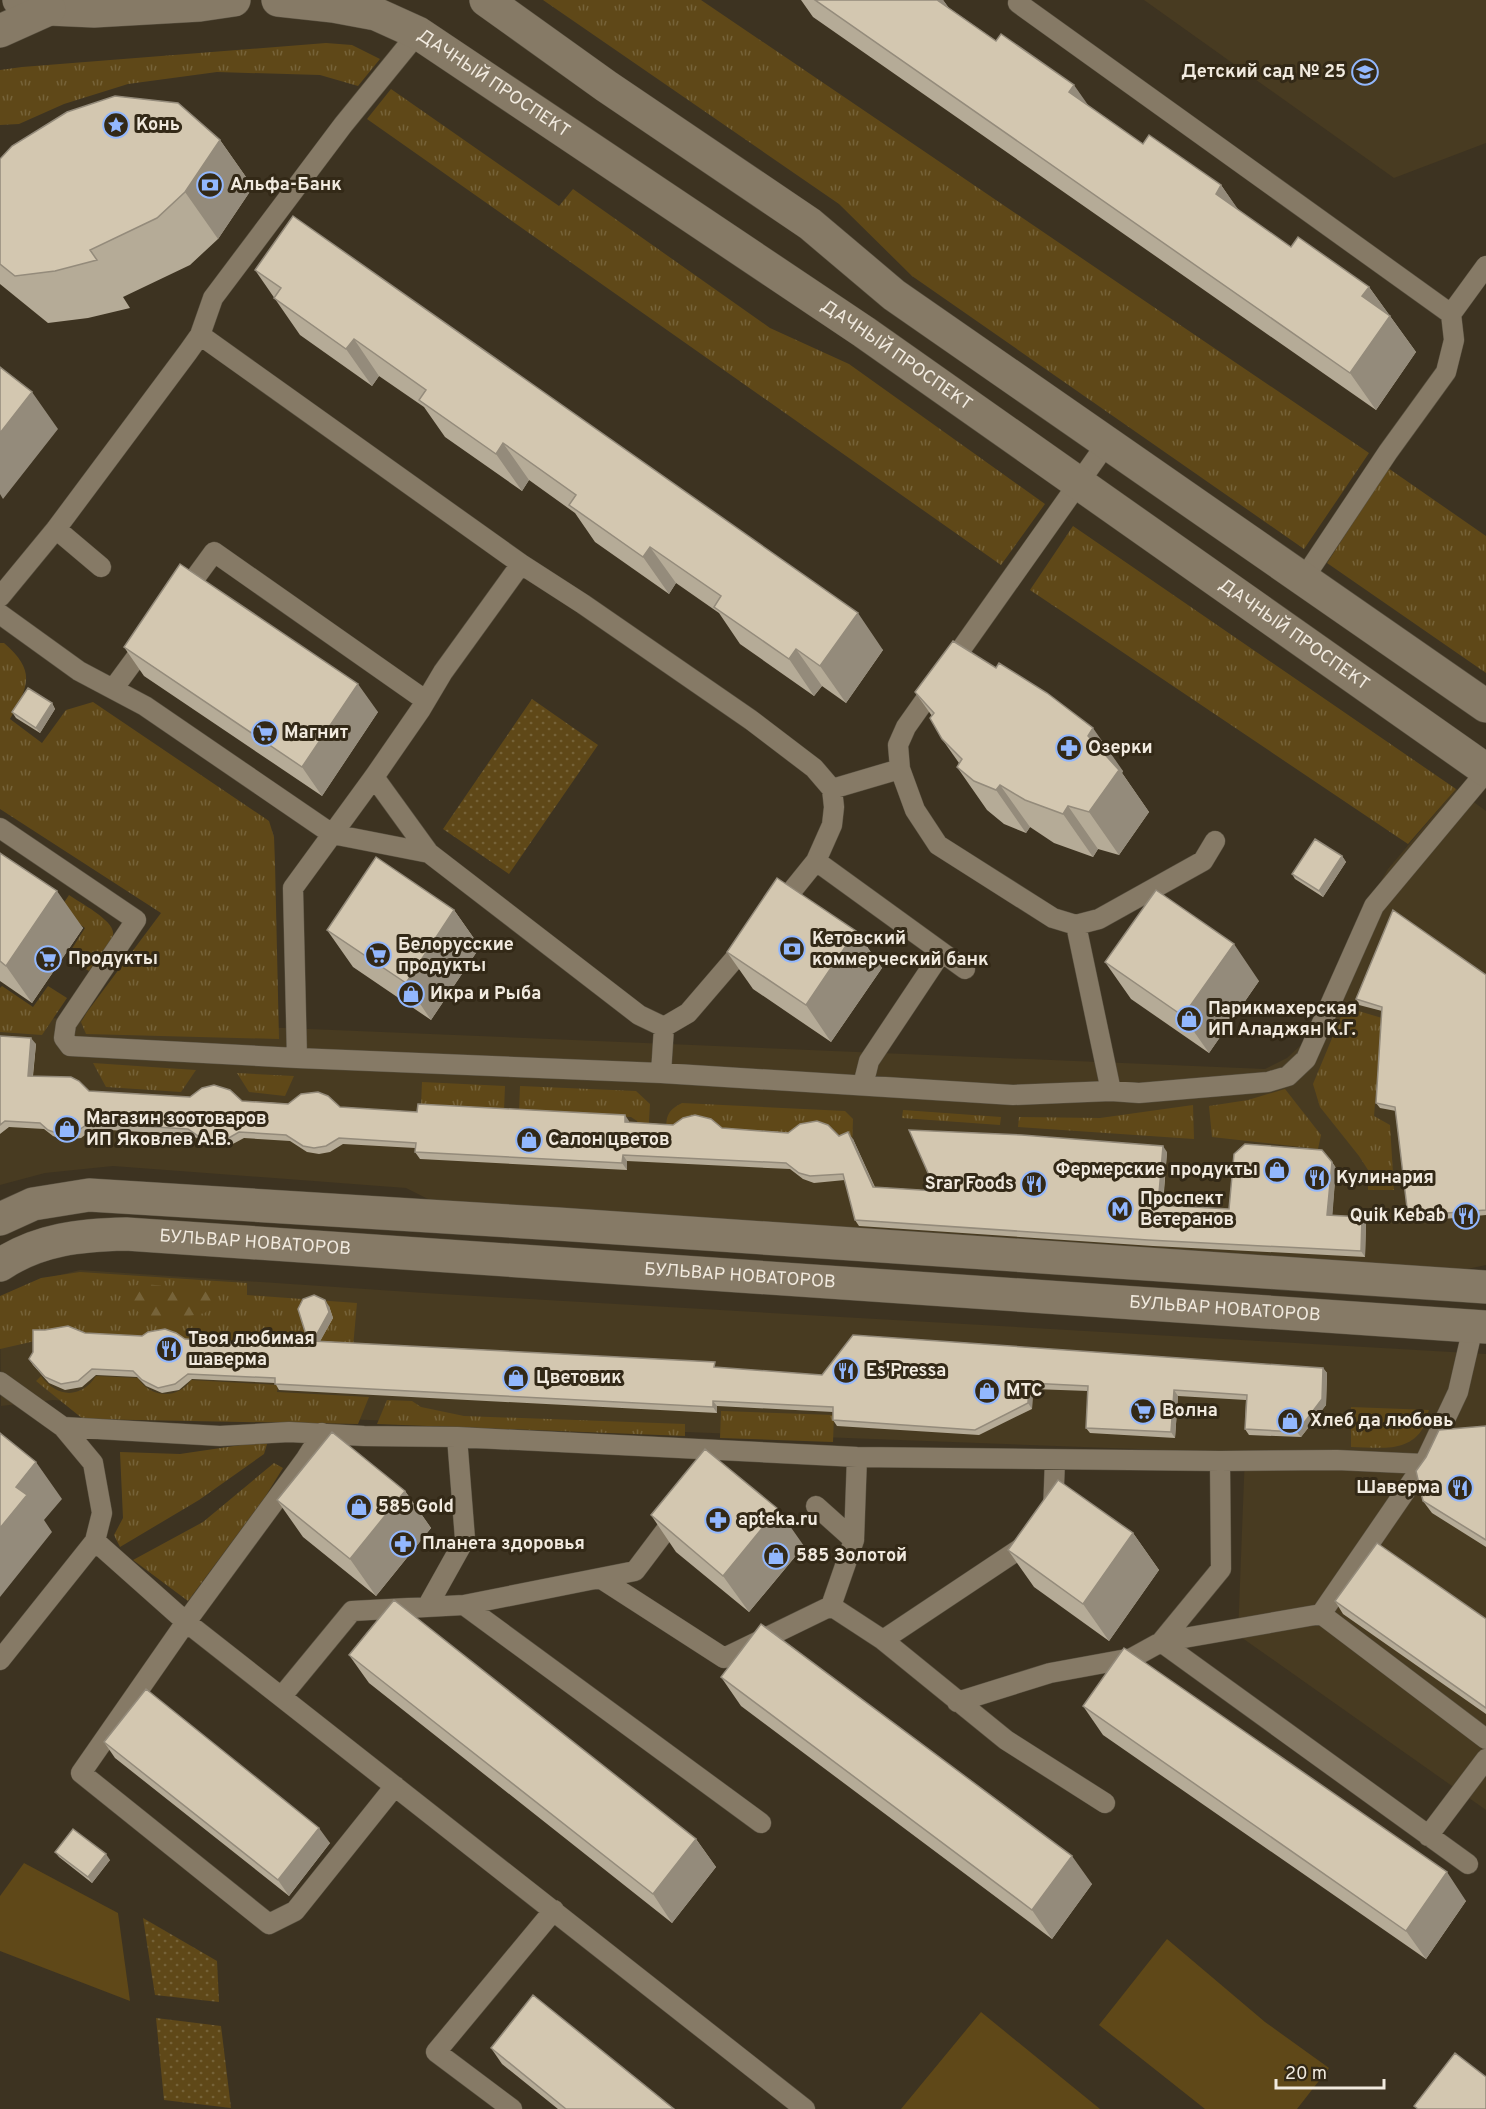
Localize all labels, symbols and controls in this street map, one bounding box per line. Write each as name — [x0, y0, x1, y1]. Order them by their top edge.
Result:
street label: ДАЧНЫЙ ПРОСПЕКТ — [413, 24, 574, 143]
school or university icon: Детский сад № 25 — [1350, 57, 1380, 87]
place label: Детский сад № 25 — [1181, 61, 1346, 84]
place icon: Конь — [101, 110, 131, 140]
place label: Конь — [136, 114, 180, 137]
bank icon: Альфа-Банк — [195, 170, 225, 200]
place label: Альфа-Банк — [230, 174, 342, 197]
street label: ДАЧНЫЙ ПРОСПЕКТ — [816, 295, 977, 416]
street label: ДАЧНЫЙ ПРОСПЕКТ — [1214, 574, 1374, 696]
supermarket icon: Магнит — [250, 718, 280, 748]
place label: Магнит — [284, 722, 349, 745]
pharmacy icon: Озерки — [1054, 733, 1084, 763]
place label: Озерки — [1088, 737, 1153, 760]
place label: Кетовский коммерческий банк — [812, 928, 989, 972]
place label: Белорусские продукты — [398, 934, 514, 978]
bank icon: Кетовский коммерческий банк — [777, 934, 807, 964]
supermarket icon: Белорусские продукты — [363, 940, 393, 970]
supermarket icon: Продукты — [33, 944, 63, 974]
place label: Продукты — [68, 948, 158, 971]
shop icon: Икра и Рыба — [396, 979, 426, 1009]
place label: Икра и Рыба — [430, 983, 541, 1006]
place label: Парикмахерская ИП Аладжян К.Г. — [1208, 998, 1357, 1042]
shop icon: Парикмахерская ИП Аладжян К.Г. — [1174, 1004, 1204, 1034]
place label: Магазин зоотоваров ИП Яковлев А.В. — [86, 1108, 267, 1152]
shop icon: Магазин зоотоваров ИП Яковлев А.В. — [52, 1114, 82, 1144]
shop icon: Салон цветов — [514, 1125, 544, 1155]
place label: Салон цветов — [548, 1129, 670, 1152]
shop icon: Фермерские продукты — [1262, 1155, 1292, 1185]
place label: Фермерские продукты — [1056, 1159, 1258, 1182]
restaurant icon: Кулинария — [1302, 1163, 1332, 1193]
place label: Кулинария — [1336, 1167, 1434, 1190]
restaurant icon: Srar Foods — [1019, 1169, 1049, 1199]
place label: Srar Foods — [925, 1173, 1014, 1196]
place label: Проспект Ветеранов — [1140, 1188, 1234, 1232]
metro station icon: Проспект Ветеранов — [1105, 1194, 1135, 1224]
restaurant icon: Quik Kebab — [1451, 1201, 1481, 1231]
place label: Quik Kebab — [1350, 1205, 1446, 1228]
street label: БУЛЬВАР НОВАТОРОВ — [158, 1225, 352, 1261]
street label: БУЛЬВАР НОВАТОРОВ — [643, 1258, 836, 1294]
street label: БУЛЬВАР НОВАТОРОВ — [1128, 1291, 1321, 1327]
place label: Твоя любимая шаверма — [188, 1328, 315, 1372]
restaurant icon: Твоя любимая шаверма — [154, 1334, 184, 1364]
restaurant icon: Es'Pressa — [831, 1356, 861, 1386]
place label: Es'Pressa — [866, 1360, 946, 1383]
shop icon: Цветовик — [501, 1363, 531, 1393]
place label: Цветовик — [536, 1367, 622, 1390]
shop icon: МТС — [972, 1376, 1002, 1406]
place label: МТС — [1006, 1380, 1043, 1403]
supermarket icon: Волна — [1128, 1396, 1158, 1426]
place label: Волна — [1162, 1400, 1218, 1423]
shop icon: Хлеб да любовь — [1275, 1406, 1305, 1436]
place label: Хлеб да любовь — [1310, 1410, 1454, 1433]
restaurant icon: Шаверма — [1445, 1473, 1475, 1503]
place label: Шаверма — [1356, 1477, 1440, 1500]
shop icon: 585 Gold — [344, 1492, 374, 1522]
place label: 585 Gold — [378, 1496, 454, 1519]
pharmacy icon: apteka.ru — [703, 1505, 733, 1535]
place label: apteka.ru — [738, 1509, 818, 1532]
pharmacy icon: Планета здоровья — [388, 1529, 418, 1559]
place label: Планета здоровья — [422, 1533, 585, 1556]
shop icon: 585 Золотой — [761, 1541, 791, 1571]
place label: 585 Золотой — [796, 1545, 907, 1568]
scale bar — [1276, 2052, 1384, 2090]
text: 20 m — [1285, 2063, 1327, 2086]

